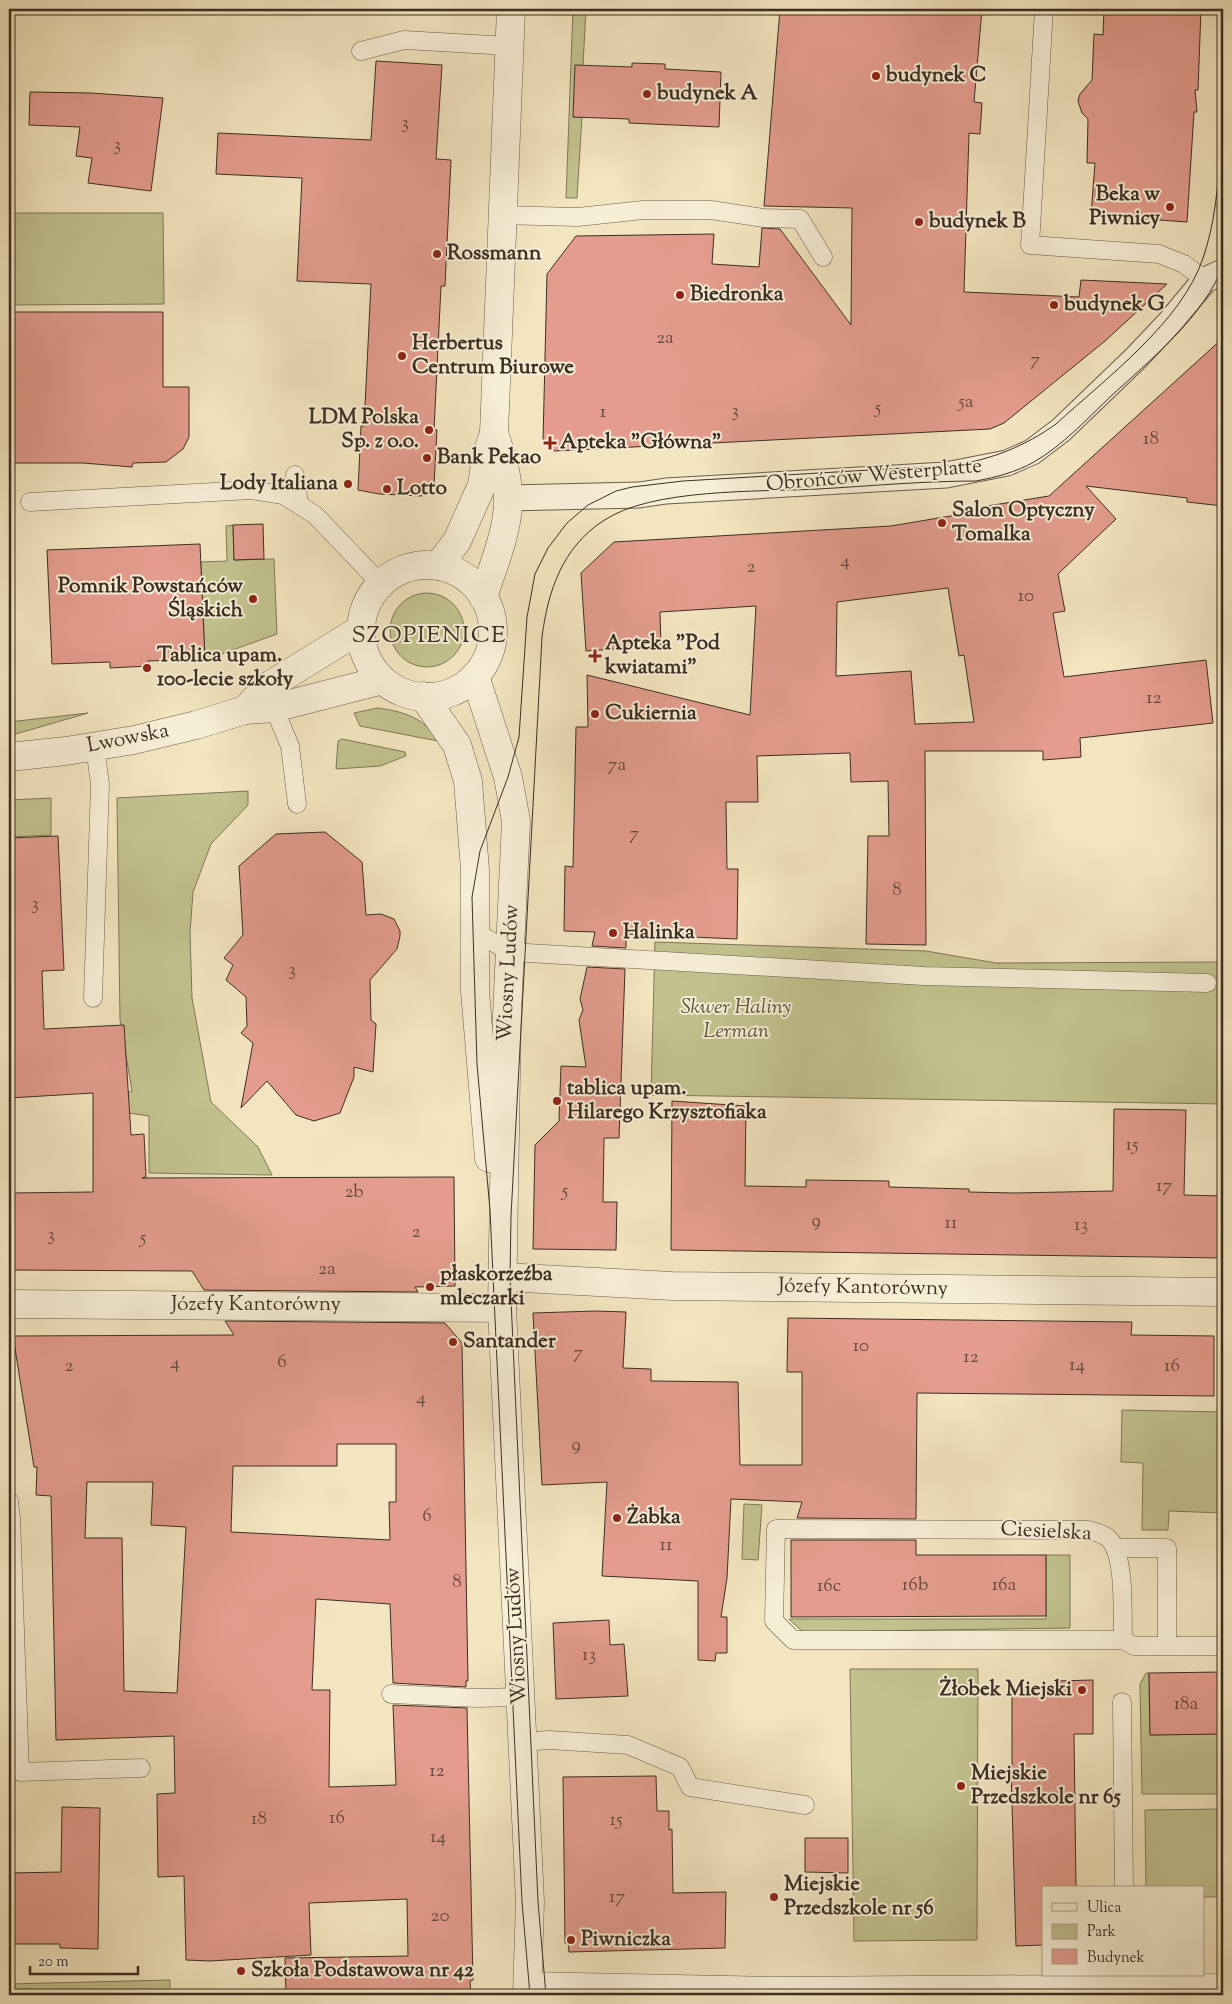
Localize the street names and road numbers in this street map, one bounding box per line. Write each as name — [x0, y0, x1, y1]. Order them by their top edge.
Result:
street label: Obrońców Westerplatte — [765, 452, 983, 500]
street label: Lwowska — [84, 716, 172, 762]
street label: Wiosny Ludów — [490, 903, 528, 1042]
street label: Józefy Kantorówny — [777, 1272, 949, 1304]
street label: Józefy Kantorówny — [170, 1290, 342, 1320]
street label: Ciesielska — [1000, 1515, 1093, 1549]
street label: Wiosny Ludów — [498, 1566, 536, 1705]

